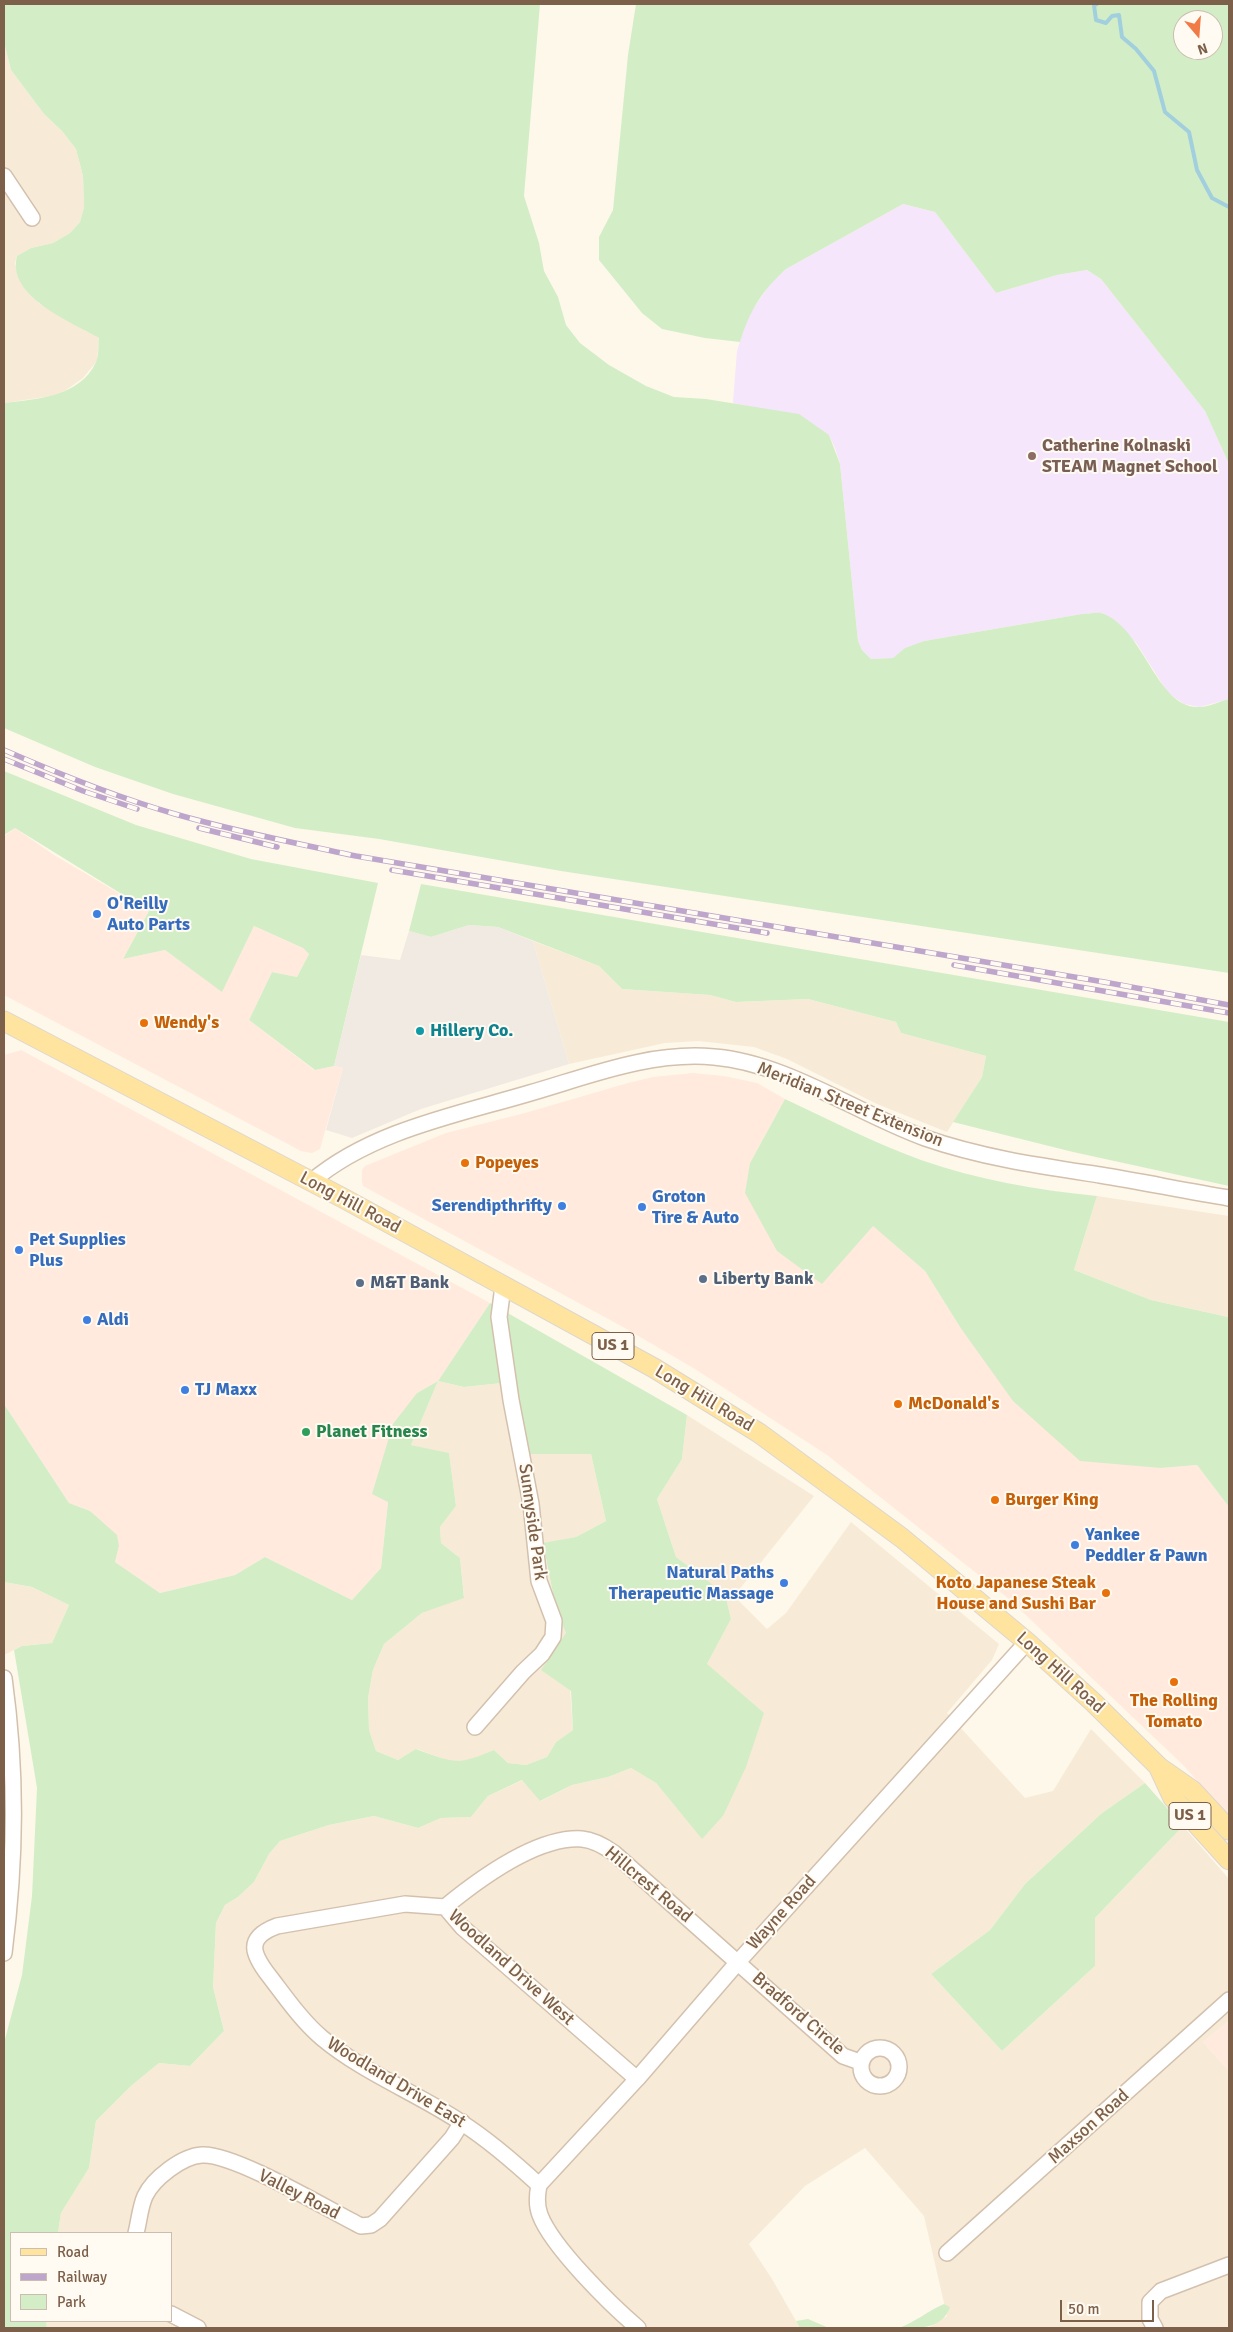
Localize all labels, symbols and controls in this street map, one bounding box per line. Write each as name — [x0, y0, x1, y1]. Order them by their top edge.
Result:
north arrow — [1173, 10, 1223, 60]
text: N — [1195, 39, 1210, 58]
place label: Catherine Kolnaski STEAM Magnet School — [1042, 435, 1218, 478]
marker: Catherine Kolnaski STEAM Magnet School — [1026, 450, 1038, 462]
place label: O'Reilly Auto Parts — [107, 893, 190, 936]
marker: O'Reilly Auto Parts — [91, 908, 103, 920]
place label: Wendy's — [154, 1012, 219, 1034]
marker: Wendy's — [138, 1017, 150, 1029]
place label: Hillery Co. — [430, 1020, 513, 1042]
marker: Hillery Co. — [414, 1025, 426, 1037]
street label: Meridian Street Extension — [754, 1058, 946, 1152]
place label: Popeyes — [475, 1152, 539, 1174]
marker: Popeyes — [459, 1157, 471, 1169]
street label: Long Hill Road — [296, 1167, 404, 1239]
place label: Groton Tire & Auto — [652, 1186, 739, 1228]
place label: Serendipthrifty — [432, 1195, 552, 1217]
marker: Serendipthrifty — [556, 1200, 568, 1212]
marker: Groton Tire & Auto — [636, 1201, 648, 1213]
place label: Pet Supplies Plus — [29, 1229, 126, 1272]
marker: Pet Supplies Plus — [13, 1244, 25, 1256]
place label: Liberty Bank — [713, 1268, 813, 1290]
place label: M&T Bank — [370, 1272, 449, 1294]
marker: Liberty Bank — [697, 1273, 709, 1285]
marker: M&T Bank — [354, 1277, 366, 1289]
place label: Aldi — [97, 1309, 129, 1331]
marker: Aldi — [81, 1314, 93, 1326]
road number: US 1 — [592, 1332, 634, 1360]
street label: Long Hill Road — [651, 1361, 757, 1437]
place label: TJ Maxx — [195, 1379, 257, 1401]
marker: TJ Maxx — [179, 1384, 191, 1396]
place label: McDonald's — [908, 1393, 999, 1415]
marker: McDonald's — [892, 1398, 904, 1410]
place label: Planet Fitness — [316, 1421, 427, 1443]
marker: Planet Fitness — [300, 1426, 312, 1438]
street label: Sunnyside Park — [513, 1462, 551, 1582]
place label: Burger King — [1005, 1489, 1099, 1511]
marker: Burger King — [989, 1494, 1001, 1506]
place label: Yankee Peddler & Pawn — [1085, 1524, 1208, 1566]
marker: Yankee Peddler & Pawn — [1069, 1539, 1081, 1551]
place label: Natural Paths Therapeutic Massage — [609, 1562, 774, 1605]
place label: Koto Japanese Steak House and Sushi Bar — [936, 1572, 1096, 1615]
marker: Natural Paths Therapeutic Massage — [778, 1577, 790, 1589]
marker: Koto Japanese Steak House and Sushi Bar — [1100, 1587, 1112, 1599]
street label: Long Hill Road — [1011, 1628, 1109, 1718]
marker: The Rolling Tomato — [1168, 1676, 1180, 1688]
place label: The Rolling Tomato — [1130, 1690, 1218, 1732]
road number: US 1 — [1169, 1802, 1211, 1830]
street label: Hillcrest Road — [600, 1842, 696, 1928]
street label: Wayne Road — [743, 1871, 821, 1955]
street label: Woodland Drive West — [443, 1906, 579, 2030]
street label: Bradford Circle — [747, 1968, 849, 2060]
street label: Woodland Drive East — [323, 2033, 469, 2133]
street label: Maxson Road — [1044, 2085, 1134, 2169]
street label: Valley Road — [255, 2165, 343, 2225]
legend — [10, 2232, 172, 2322]
text: Road — [57, 2243, 89, 2261]
text: Railway — [57, 2268, 107, 2286]
scale bar — [1063, 2290, 1157, 2322]
text: Park — [57, 2293, 86, 2311]
text: 50 m — [1068, 2300, 1099, 2318]

